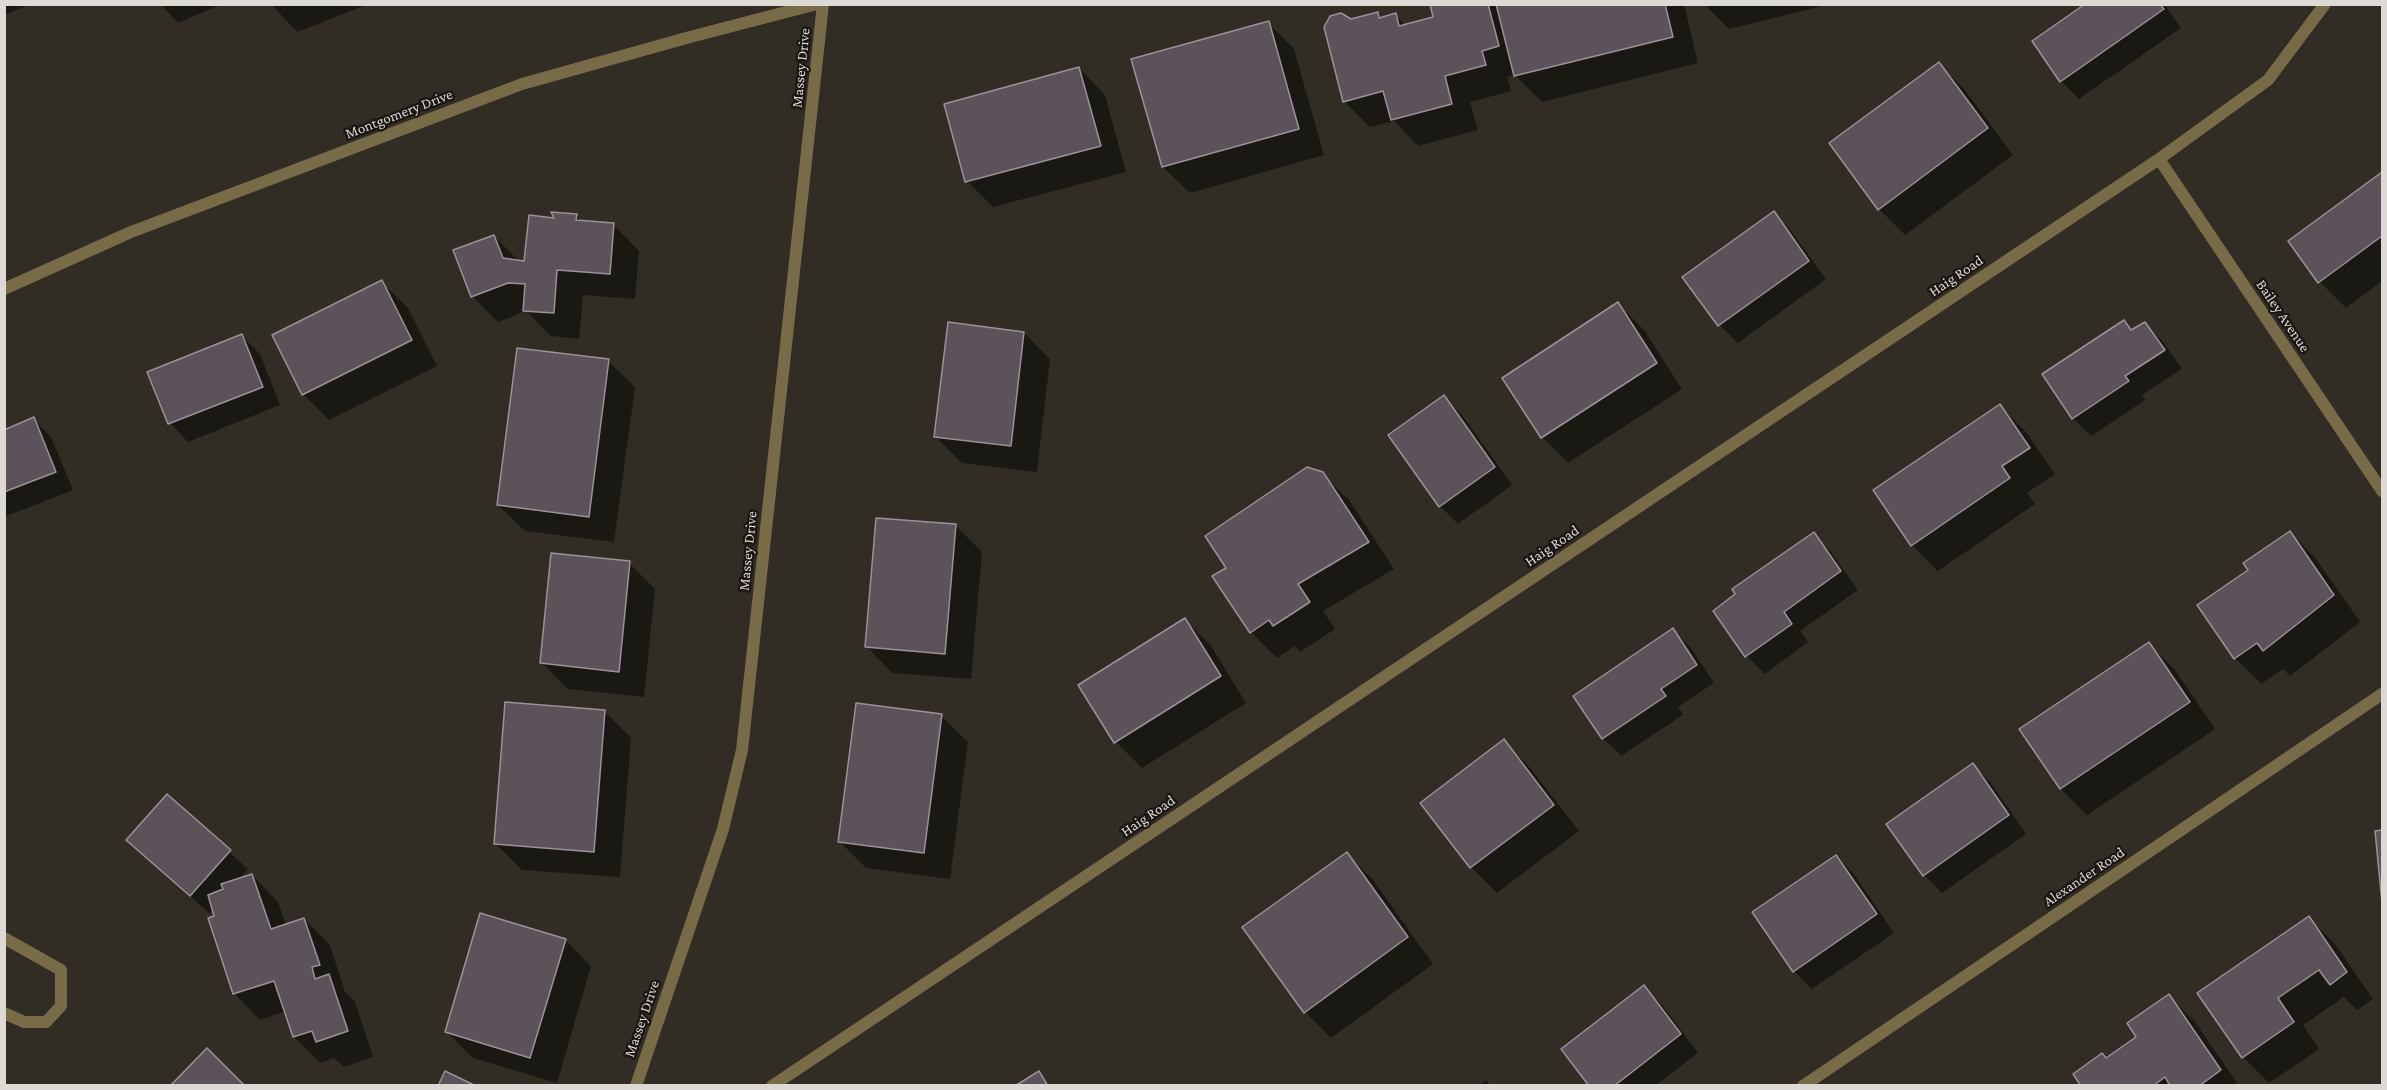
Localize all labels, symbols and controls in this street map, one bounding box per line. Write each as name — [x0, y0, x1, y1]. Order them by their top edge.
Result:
street label: Massey Drive — [788, 27, 814, 109]
street label: Montgomery Drive — [343, 85, 455, 143]
street label: Haig Road — [1926, 251, 1986, 301]
street label: Bailey Avenue — [2252, 276, 2314, 356]
street label: Massey Drive — [735, 510, 761, 592]
street label: Haig Road — [1522, 521, 1582, 571]
street label: Haig Road — [1118, 791, 1178, 841]
street label: Alexander Road — [2040, 843, 2128, 911]
street label: Massey Drive — [620, 978, 664, 1060]

